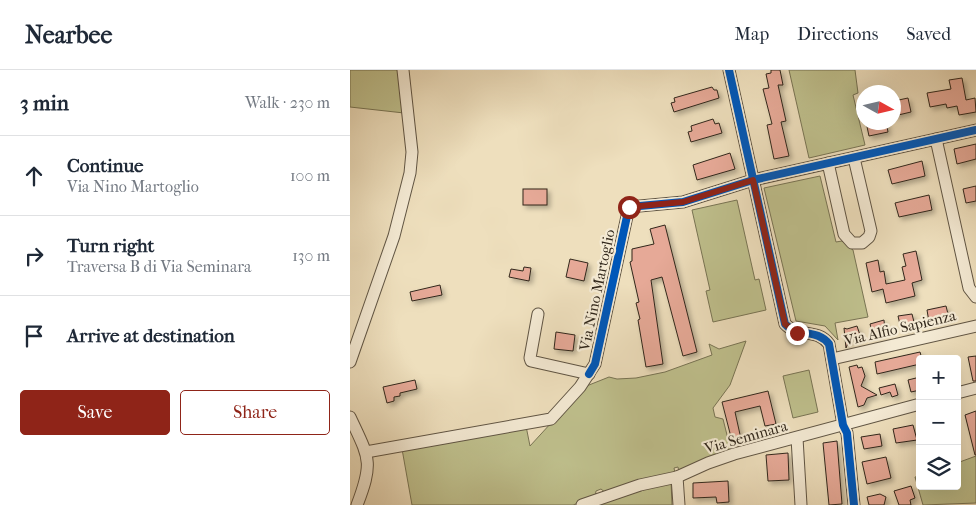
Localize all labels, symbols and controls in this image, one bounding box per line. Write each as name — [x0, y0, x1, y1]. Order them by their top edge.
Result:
text: Nearbee — [25, 21, 112, 49]
text: Map — [735, 24, 769, 45]
text: Directions — [797, 24, 878, 45]
text: Saved — [906, 24, 951, 45]
north arrow — [856, 85, 901, 130]
text: 3 min — [20, 91, 69, 115]
text: Walk · 230 m — [245, 93, 330, 112]
text: Continue — [67, 155, 143, 177]
icon: ahead — [20, 162, 48, 190]
text: 100 m — [290, 166, 330, 185]
text: Via Nino Martoglio — [67, 177, 199, 196]
route start — [618, 196, 641, 219]
street label: Via Nino Martoglio — [575, 227, 619, 353]
text: Turn right — [67, 235, 154, 257]
icon: right — [20, 242, 48, 270]
text: 130 m — [292, 246, 330, 265]
text: Traversa B di Via Seminara — [67, 257, 251, 276]
street label: Via Alfio Sapienza — [841, 306, 959, 350]
icon: arrive — [20, 322, 48, 350]
route end — [786, 322, 809, 345]
text: Arrive at destination — [67, 325, 235, 347]
map controls — [916, 355, 961, 490]
button: + — [916, 355, 961, 400]
button: Save — [20, 390, 170, 435]
button: Share — [180, 390, 330, 435]
button: − — [916, 400, 961, 445]
street label: Via Seminara — [702, 416, 791, 458]
button: layers — [916, 445, 961, 490]

